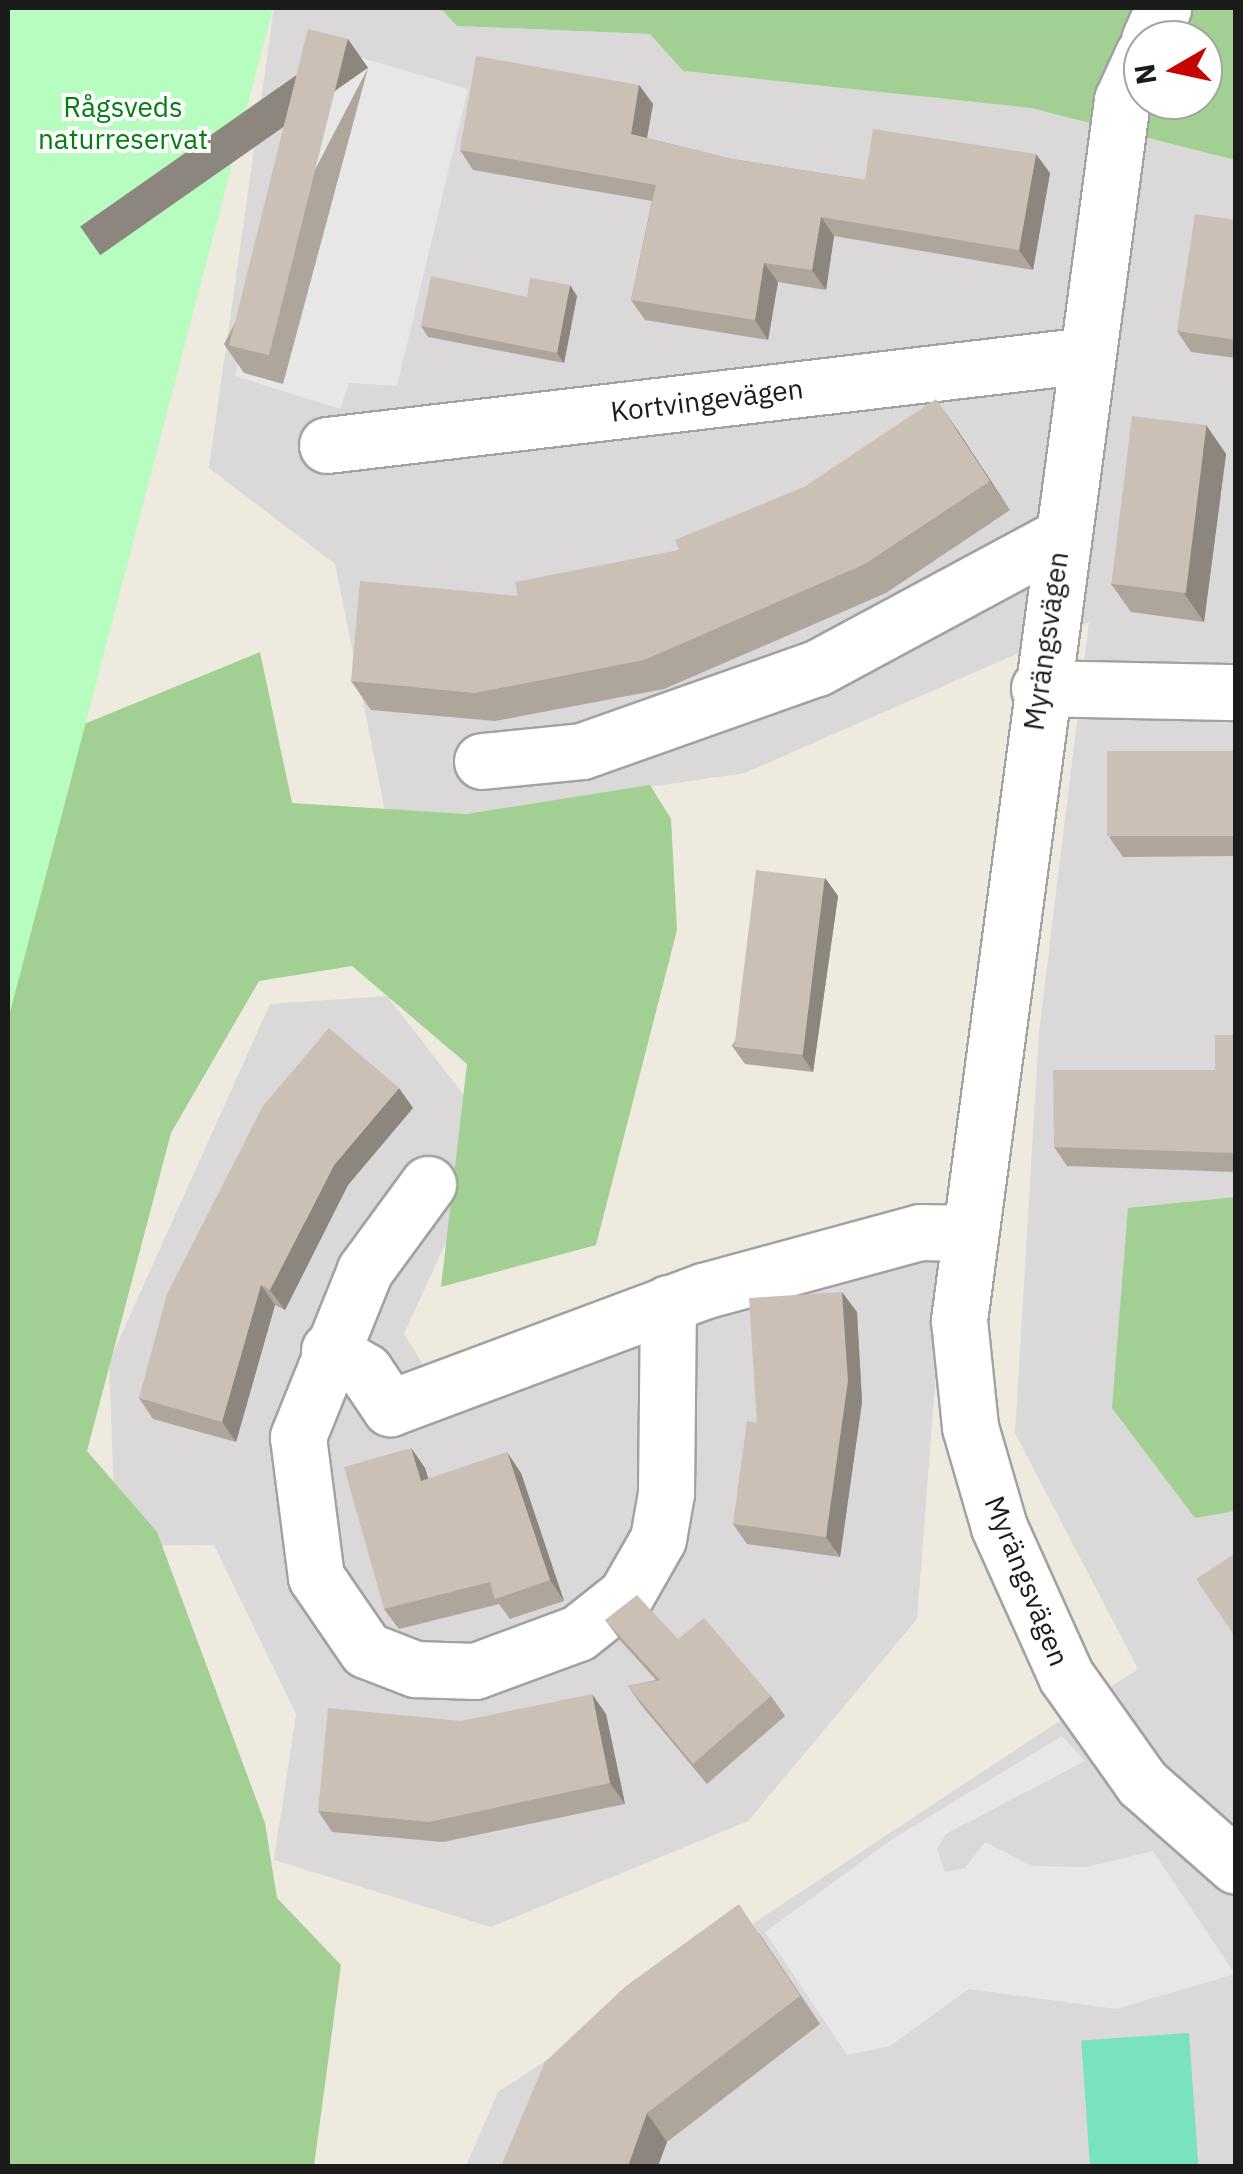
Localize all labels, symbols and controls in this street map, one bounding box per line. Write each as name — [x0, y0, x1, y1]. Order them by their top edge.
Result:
north arrow — [1123, 20, 1223, 120]
text: N — [1125, 62, 1165, 87]
park label: Rågsveds naturreservat — [38, 90, 208, 156]
street label: Kortvingevägen — [609, 372, 805, 428]
street label: Myrängsvägen — [1017, 549, 1075, 733]
street label: Myrängsvägen — [978, 1491, 1076, 1671]

